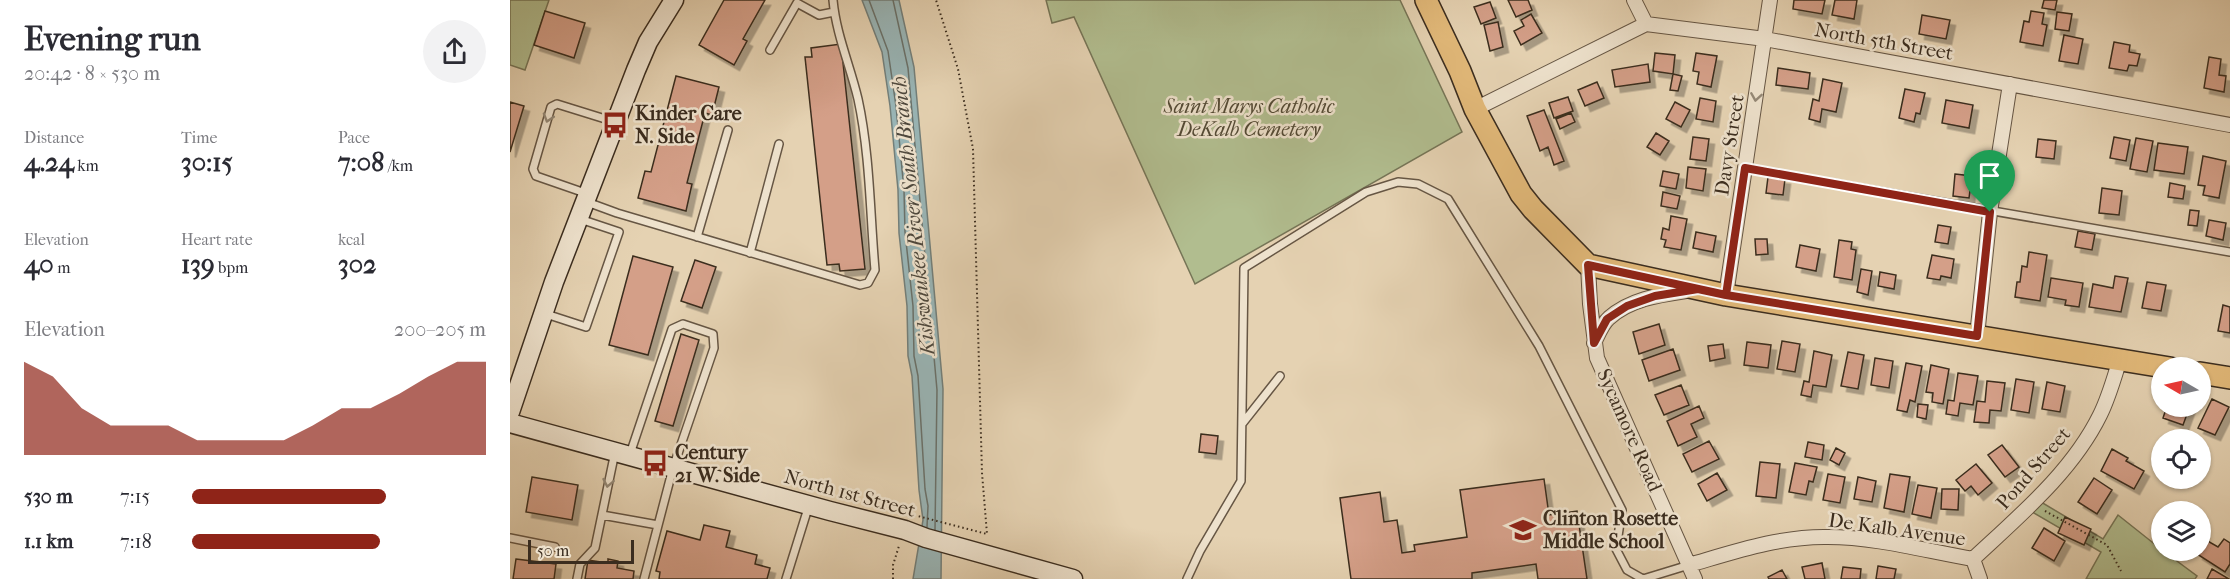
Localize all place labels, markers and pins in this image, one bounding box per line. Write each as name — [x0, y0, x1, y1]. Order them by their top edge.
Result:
place label: Kinder Care N. Side — [635, 102, 742, 148]
bus stop icon: Kinder Care N. Side — [600, 110, 630, 140]
pin — [1964, 150, 2015, 212]
place label: Century 21 W. Side — [675, 441, 760, 487]
bus stop icon: Century 21 W. Side — [640, 448, 670, 478]
place label: Clinton Rosette Middle School — [1542, 507, 1678, 553]
school or university icon: Clinton Rosette Middle School — [1508, 515, 1538, 545]

